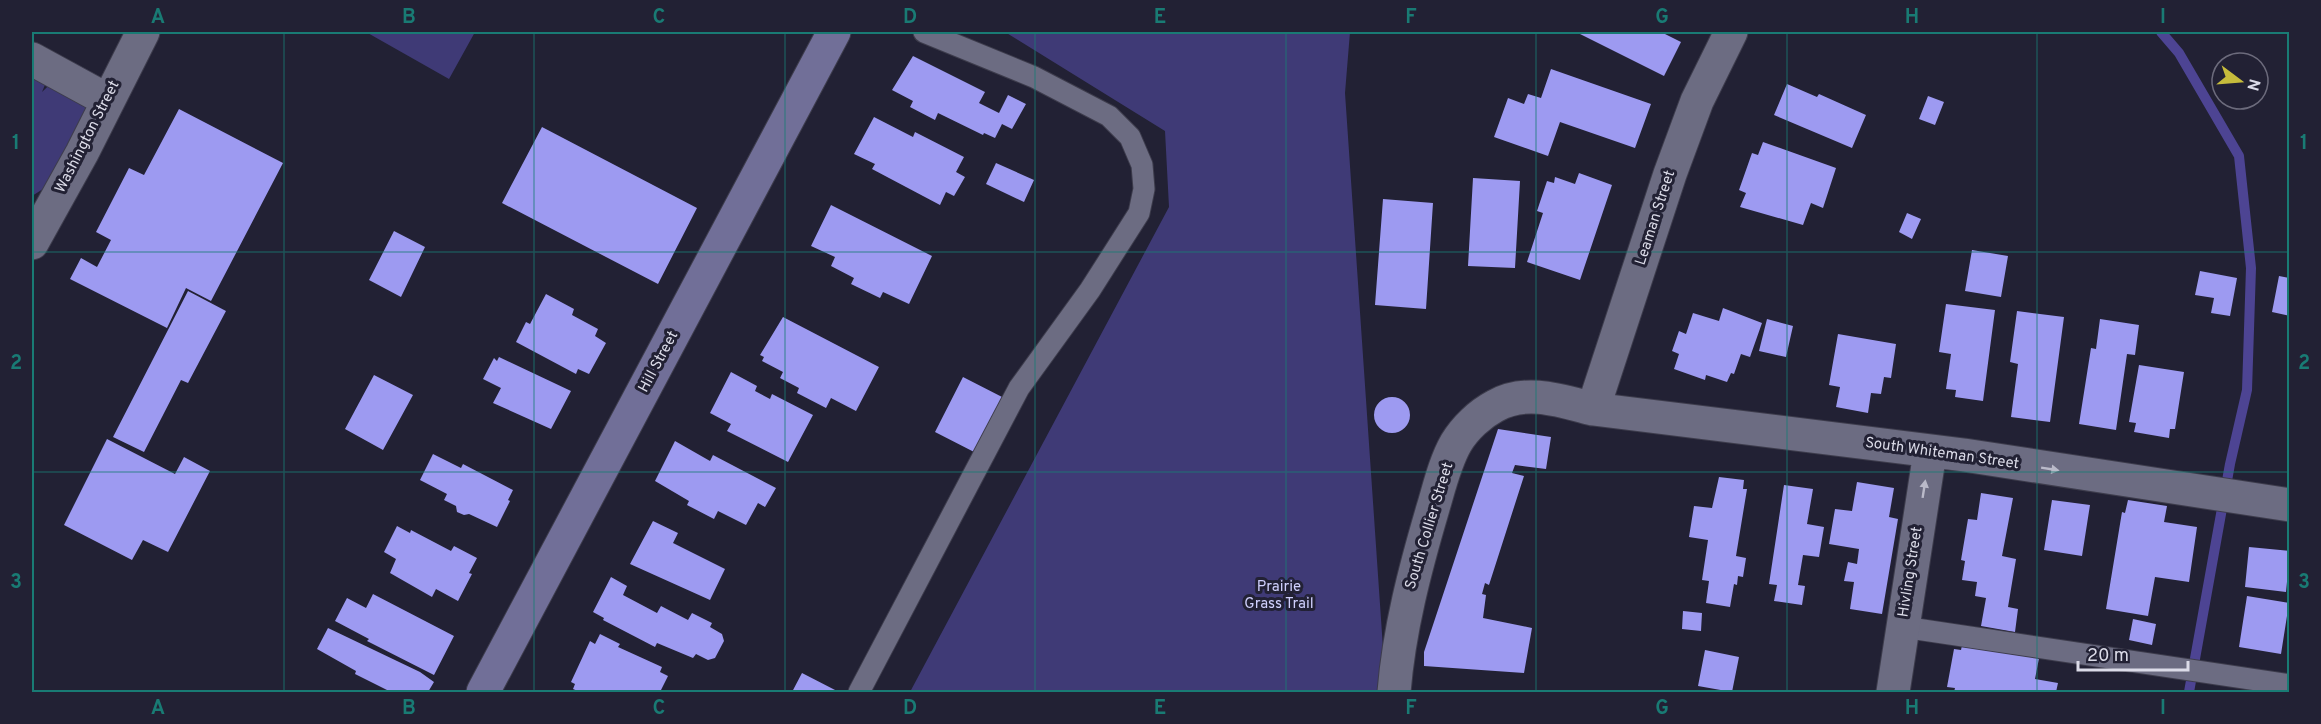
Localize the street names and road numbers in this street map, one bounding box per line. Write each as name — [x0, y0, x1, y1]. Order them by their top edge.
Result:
street label: Washington Street — [51, 78, 125, 196]
street label: Leaman Street — [1632, 168, 1680, 268]
street label: Hill Street — [635, 328, 683, 396]
street label: South Whiteman Street — [1864, 434, 2020, 474]
street label: South Collier Street — [1402, 460, 1458, 592]
street label: Hivling Street — [1894, 525, 1928, 619]

